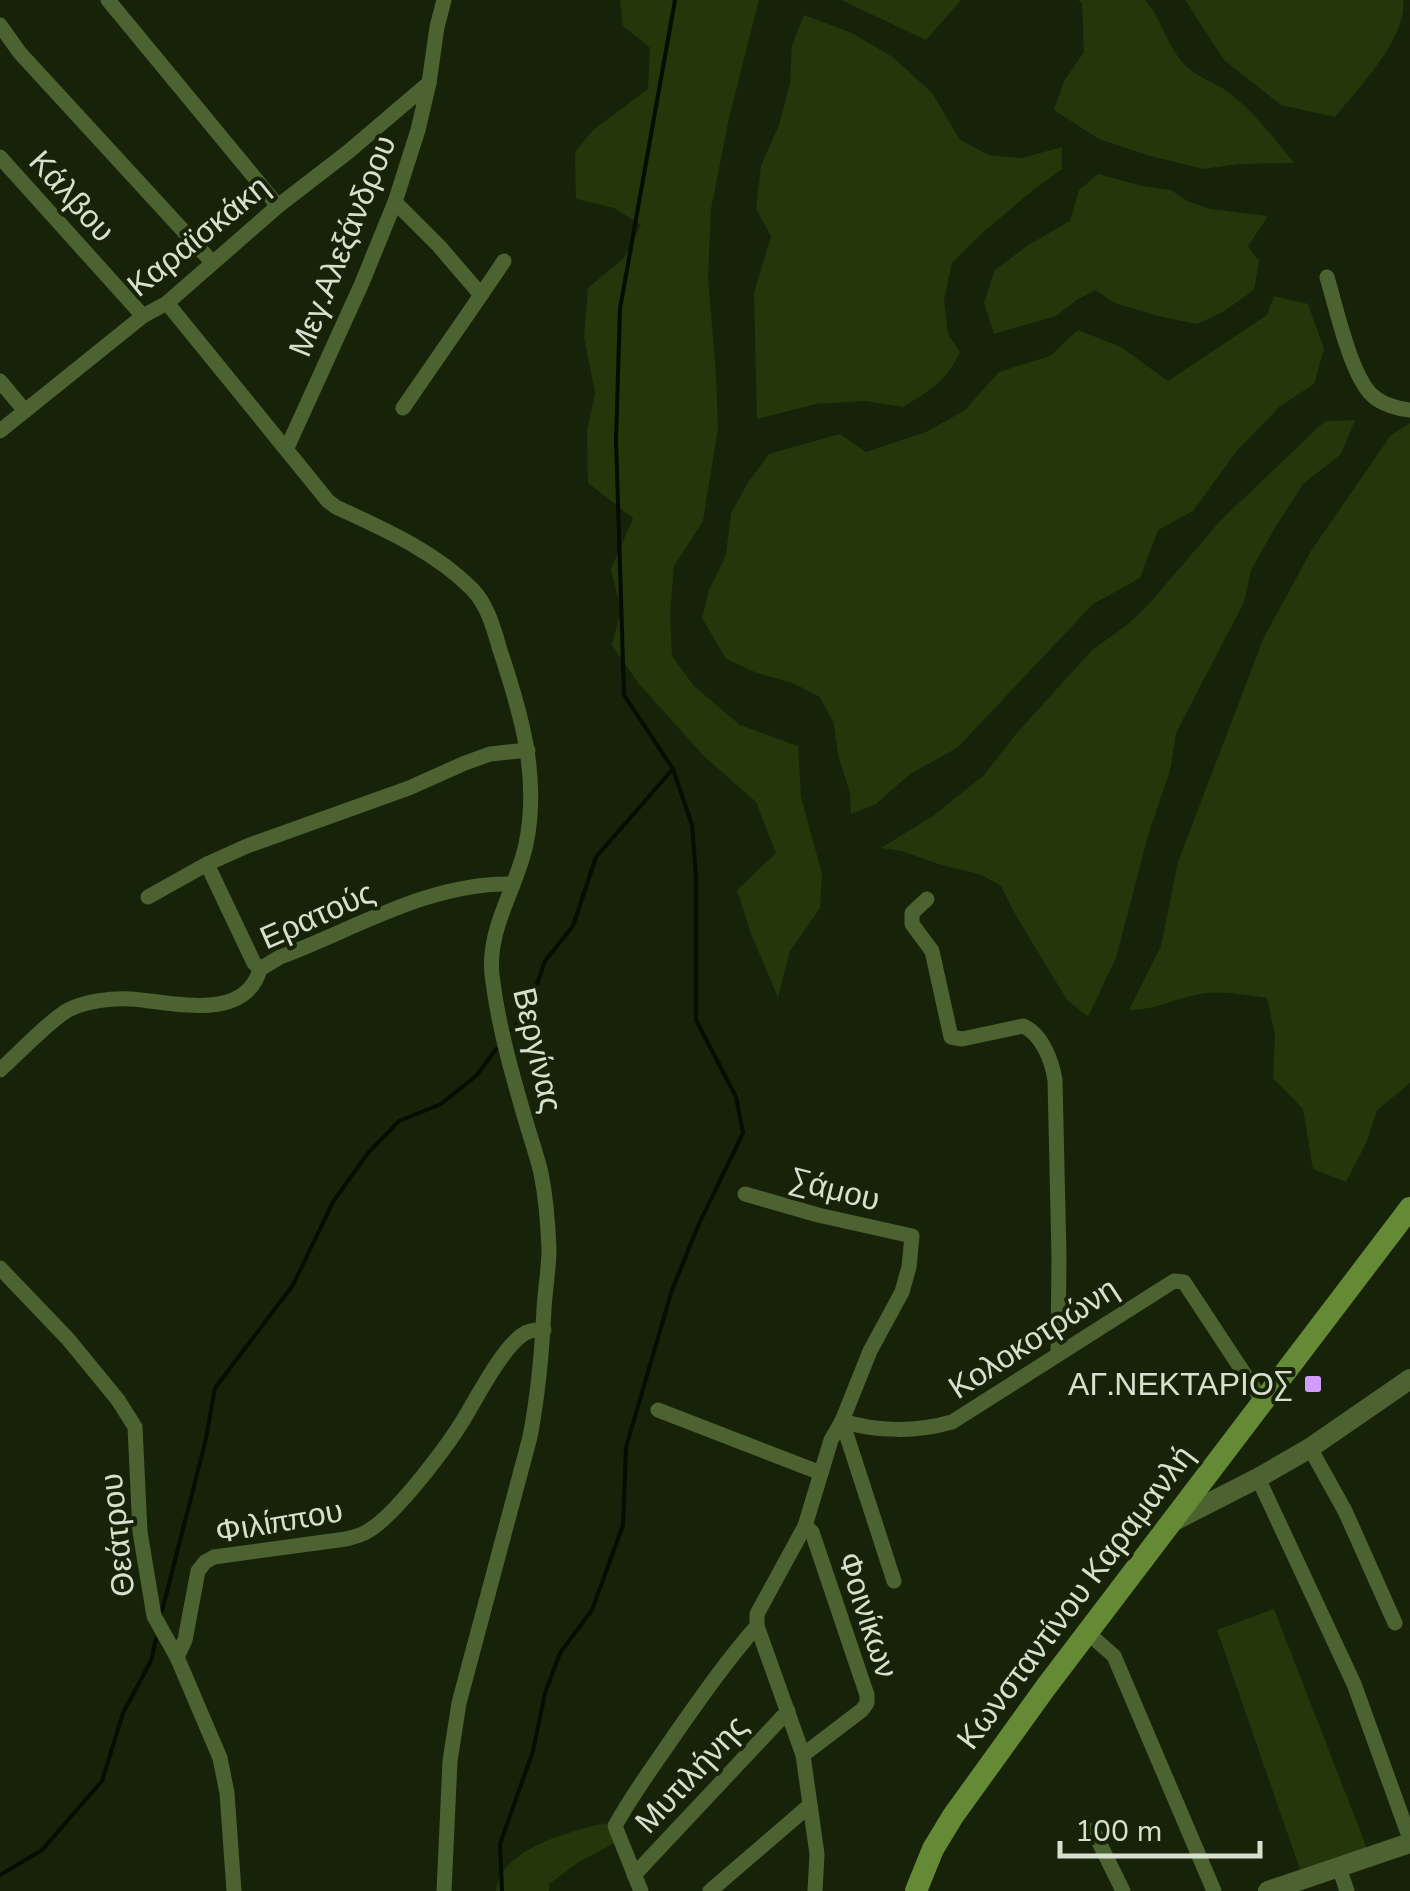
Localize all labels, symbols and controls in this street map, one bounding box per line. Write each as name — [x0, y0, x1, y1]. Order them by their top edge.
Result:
street label: Μεγ.Αλεξάνδρου — [278, 129, 406, 363]
street label: Κάλβου — [19, 141, 124, 251]
street label: Καραϊσκάκη — [118, 166, 278, 307]
street label: Ερατούς — [253, 871, 381, 960]
street label: Βεργίνας — [502, 983, 573, 1117]
street label: Σάμου — [786, 1158, 884, 1221]
street label: Κολοκοτρώνη — [940, 1268, 1126, 1409]
place label: ΑΓ.ΝΕΚΤΑΡΙΟΣ — [1068, 1363, 1293, 1406]
marker: ΑΓ.ΝΕΚΤΑΡΙΟΣ — [1302, 1373, 1324, 1395]
street label: Κωνσταντίνου Καραμανλή — [947, 1437, 1204, 1758]
street label: Θεάτρου — [90, 1471, 145, 1599]
street label: Φιλίππου — [212, 1489, 346, 1554]
street label: Φοινίκων — [827, 1547, 908, 1684]
street label: Μυτιλήνης — [626, 1706, 757, 1843]
scale bar — [1060, 1796, 1260, 1858]
text: 100 m — [1075, 1811, 1162, 1852]

